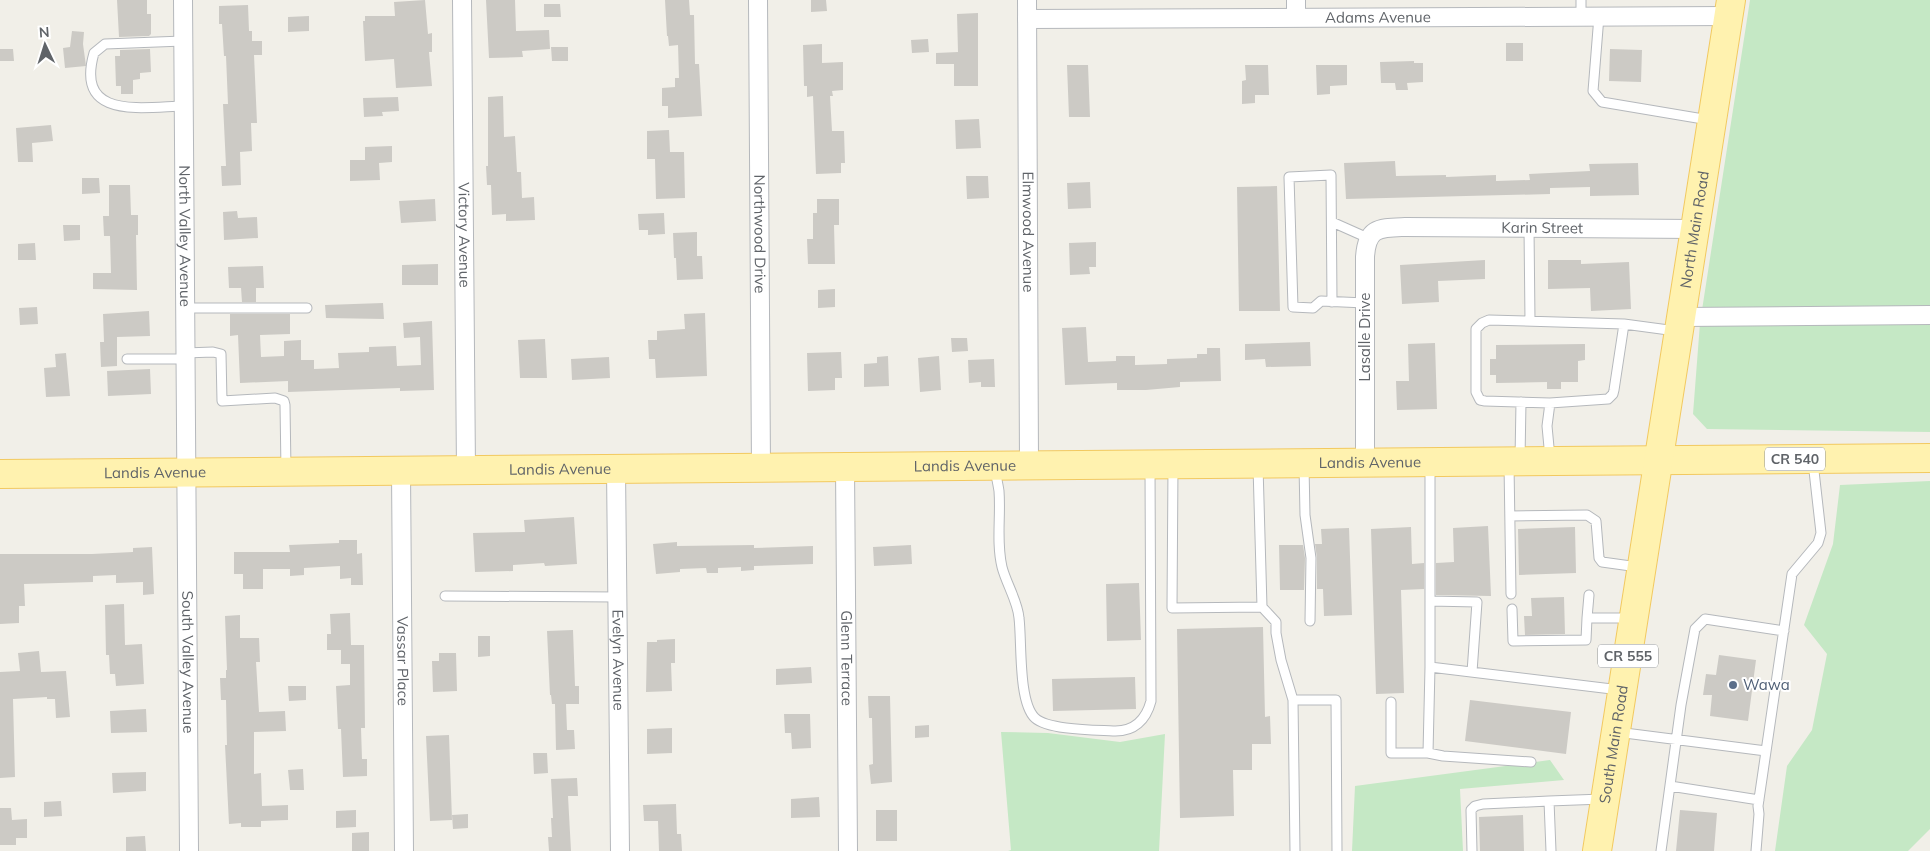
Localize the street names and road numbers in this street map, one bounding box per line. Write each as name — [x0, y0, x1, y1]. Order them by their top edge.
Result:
street label: Adams Avenue — [1325, 7, 1431, 27]
street label: North Valley Avenue — [175, 165, 195, 307]
street label: North Main Road — [1676, 170, 1713, 290]
street label: Elmwood Avenue — [1019, 172, 1038, 292]
street label: Northwood Drive — [750, 174, 770, 294]
street label: Victory Avenue — [455, 182, 474, 288]
street label: Karin Street — [1501, 218, 1583, 237]
street label: Lasalle Drive — [1355, 292, 1374, 382]
road number: CR 540 — [1765, 448, 1825, 470]
street label: Landis Avenue — [1319, 452, 1421, 472]
street label: Landis Avenue — [914, 456, 1016, 475]
street label: Landis Avenue — [509, 459, 611, 479]
street label: Landis Avenue — [104, 462, 206, 482]
street label: South Valley Avenue — [178, 591, 198, 733]
street label: Evelyn Avenue — [608, 609, 629, 711]
street label: Glenn Terrace — [837, 610, 857, 706]
street label: Vassar Place — [393, 616, 413, 706]
road number: CR 555 — [1598, 644, 1658, 668]
street label: South Main Road — [1595, 684, 1632, 805]

